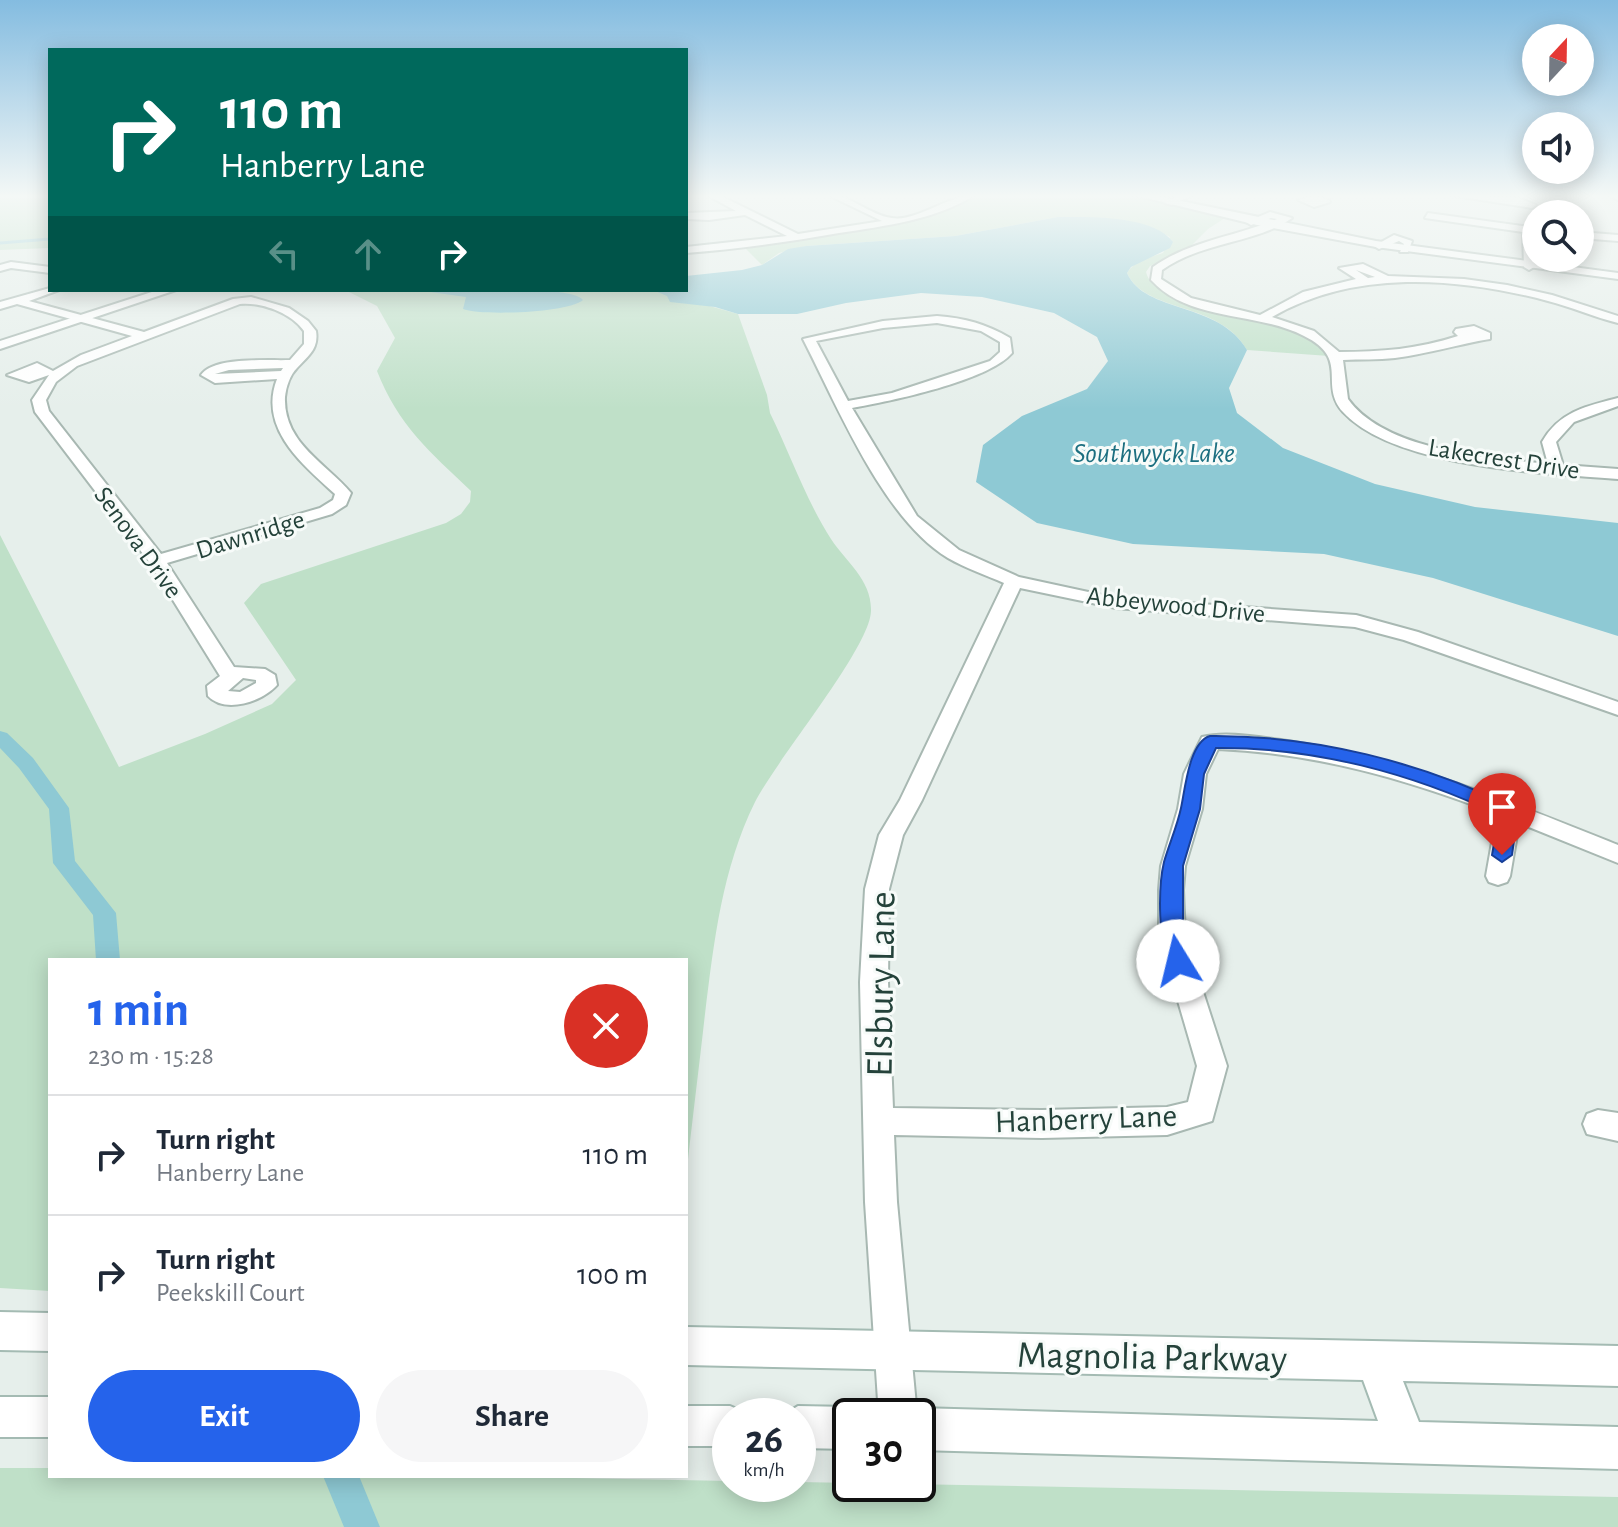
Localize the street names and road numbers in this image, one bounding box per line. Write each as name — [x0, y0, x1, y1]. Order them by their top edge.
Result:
street label: Lakecrest Drive — [1426, 434, 1581, 484]
street label: Senova Drive — [89, 482, 187, 603]
street label: Dawnridge — [193, 506, 308, 564]
street label: Abbeywood Drive — [1085, 583, 1266, 627]
street label: Elsbury Lane — [861, 891, 903, 1077]
street label: Hanberry Lane — [994, 1100, 1178, 1138]
street label: Magnolia Parkway — [1017, 1337, 1287, 1379]

